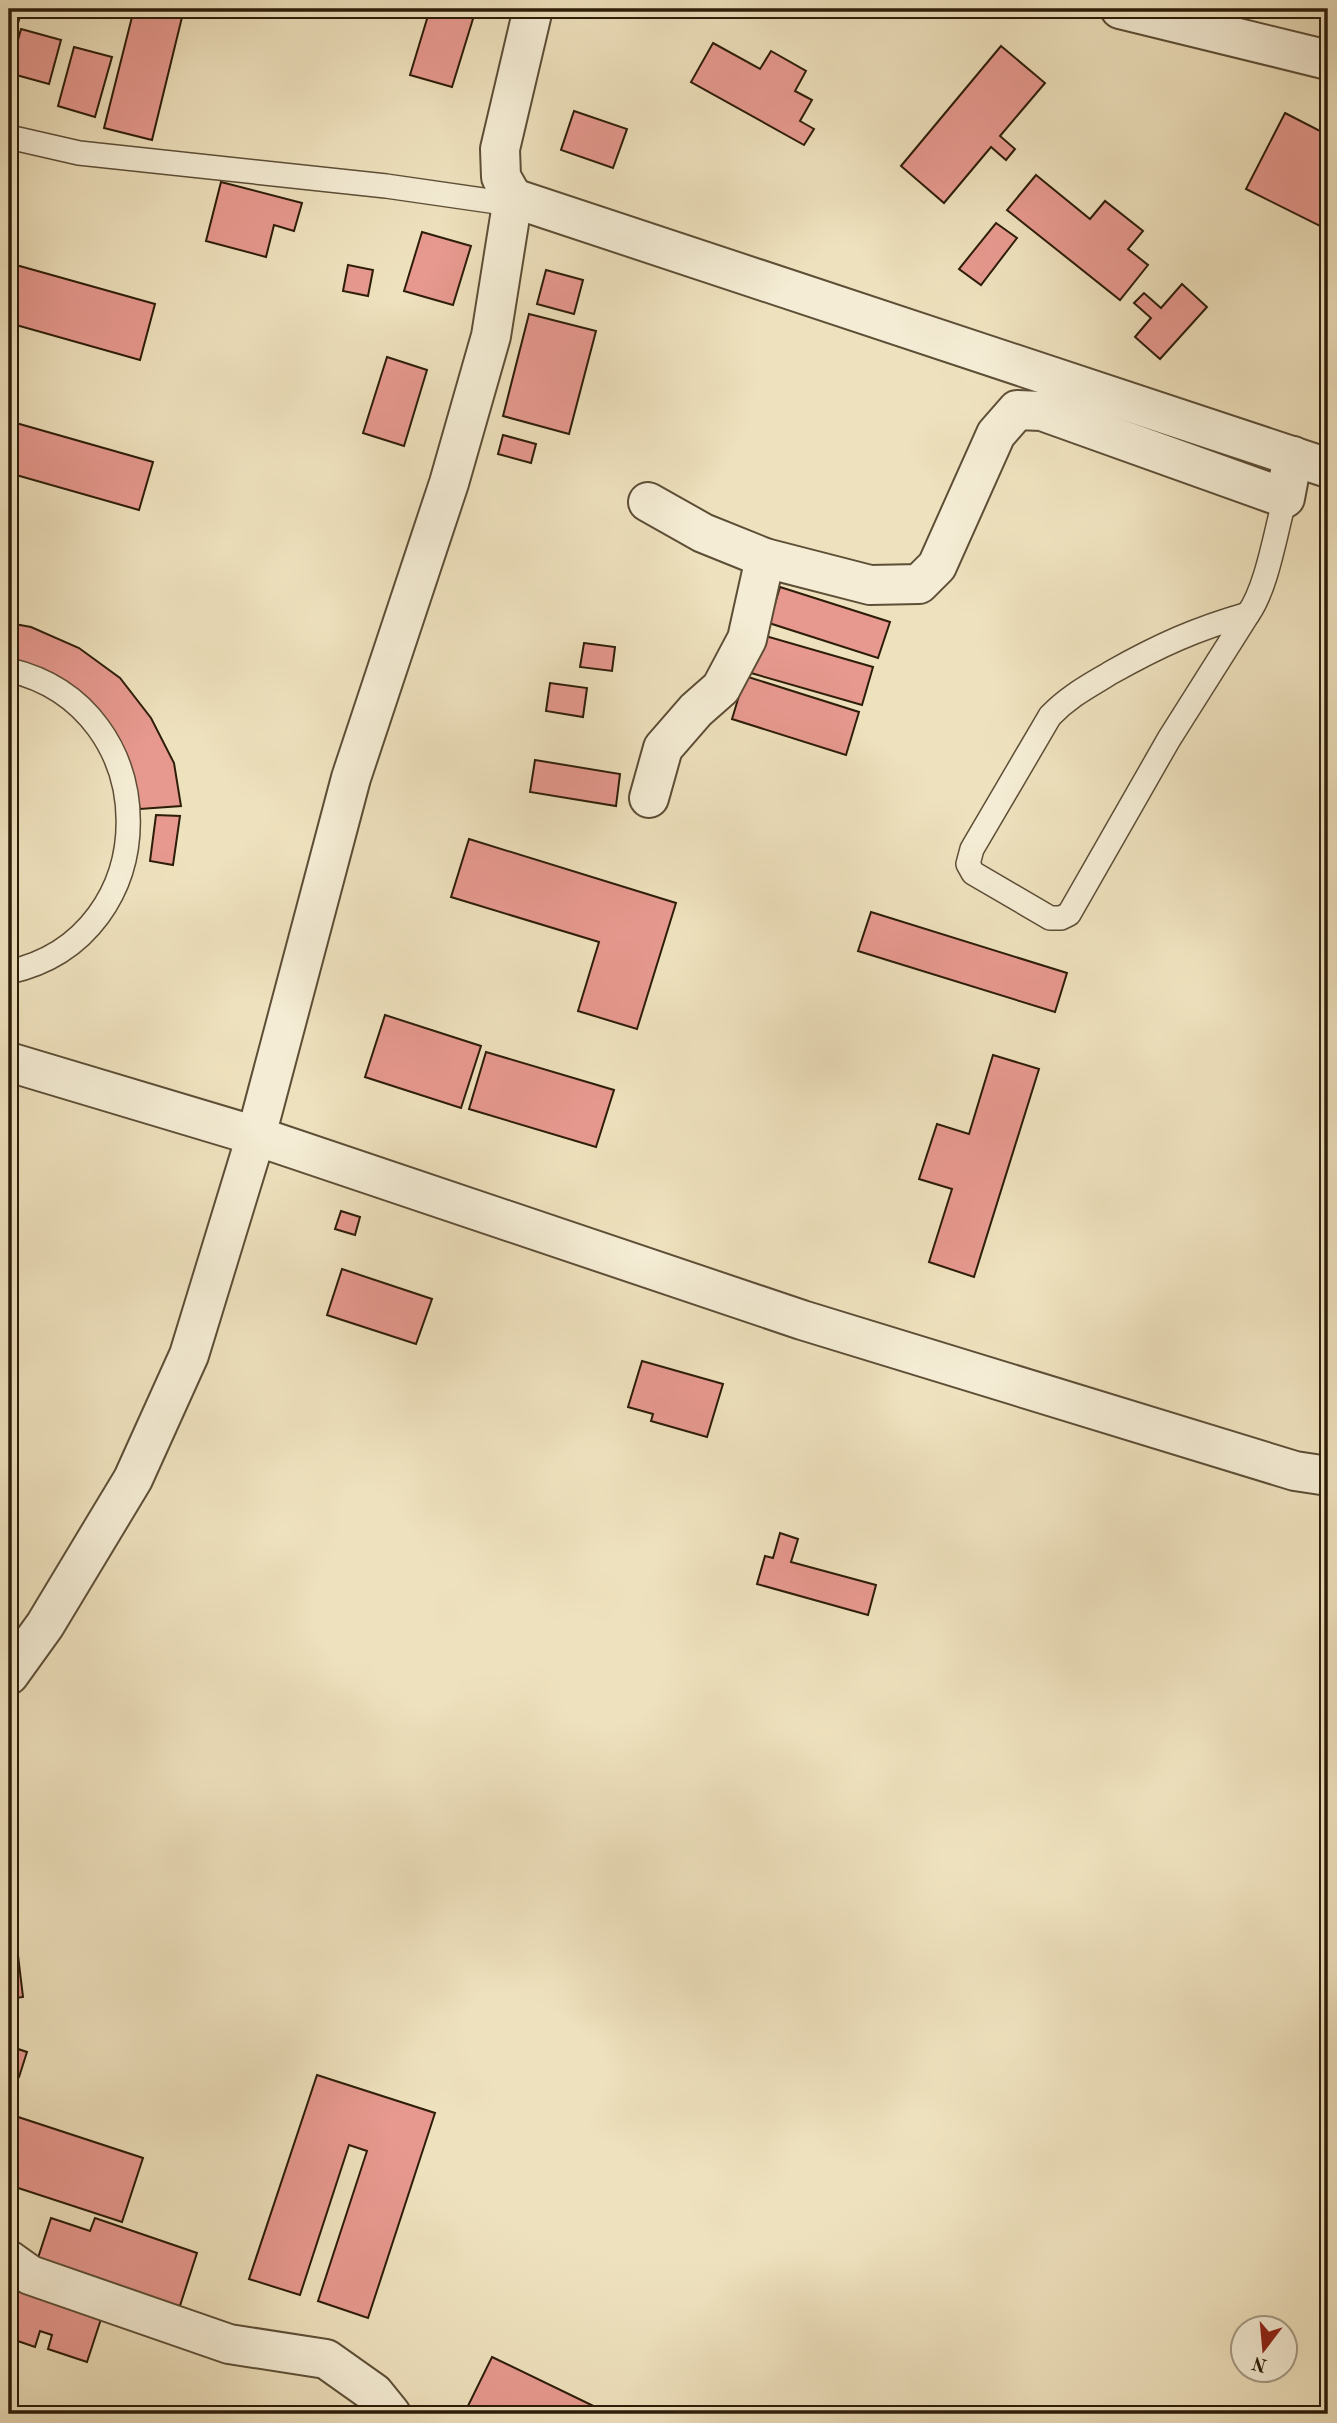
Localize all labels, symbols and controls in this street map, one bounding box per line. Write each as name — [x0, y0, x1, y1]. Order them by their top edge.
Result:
north arrow — [1228, 2314, 1298, 2384]
text: N — [1250, 2352, 1270, 2374]

